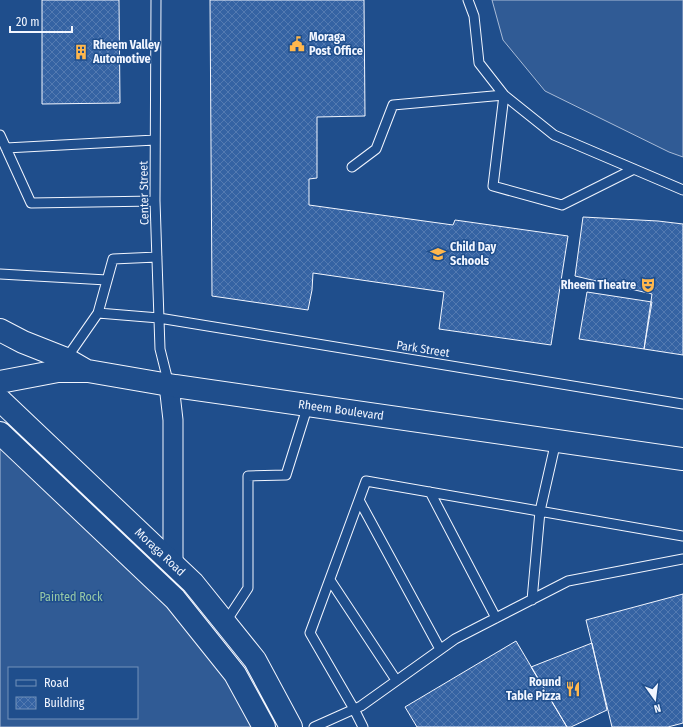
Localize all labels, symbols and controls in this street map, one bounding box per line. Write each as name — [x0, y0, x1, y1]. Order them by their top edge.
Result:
scale bar — [10, 8, 72, 34]
text: 20 m — [16, 15, 40, 29]
place label: Moraga Post Office — [309, 30, 363, 58]
public building icon: Moraga Post Office — [288, 35, 306, 53]
place label: Rheem Valley Automotive — [92, 38, 160, 66]
building icon: Rheem Valley Automotive — [72, 43, 90, 61]
street label: Center Street — [136, 161, 152, 225]
place label: Child Day Schools — [450, 240, 497, 268]
school or university icon: Child Day Schools — [429, 245, 447, 263]
theatre icon: Rheem Theatre — [639, 276, 657, 294]
place label: Rheem Theatre — [561, 278, 636, 292]
street label: Park Street — [395, 338, 451, 360]
street label: Rheem Boulevard — [297, 397, 385, 423]
street label: Moraga Road — [132, 525, 188, 579]
park label: Painted Rock — [39, 590, 103, 604]
legend — [8, 667, 138, 719]
place label: Round Table Pizza — [506, 675, 561, 703]
text: Road — [44, 676, 69, 690]
north arrow — [635, 679, 675, 719]
restaurant icon: Round Table Pizza — [564, 680, 582, 698]
text: Building — [44, 696, 85, 710]
text: N — [653, 701, 662, 715]

